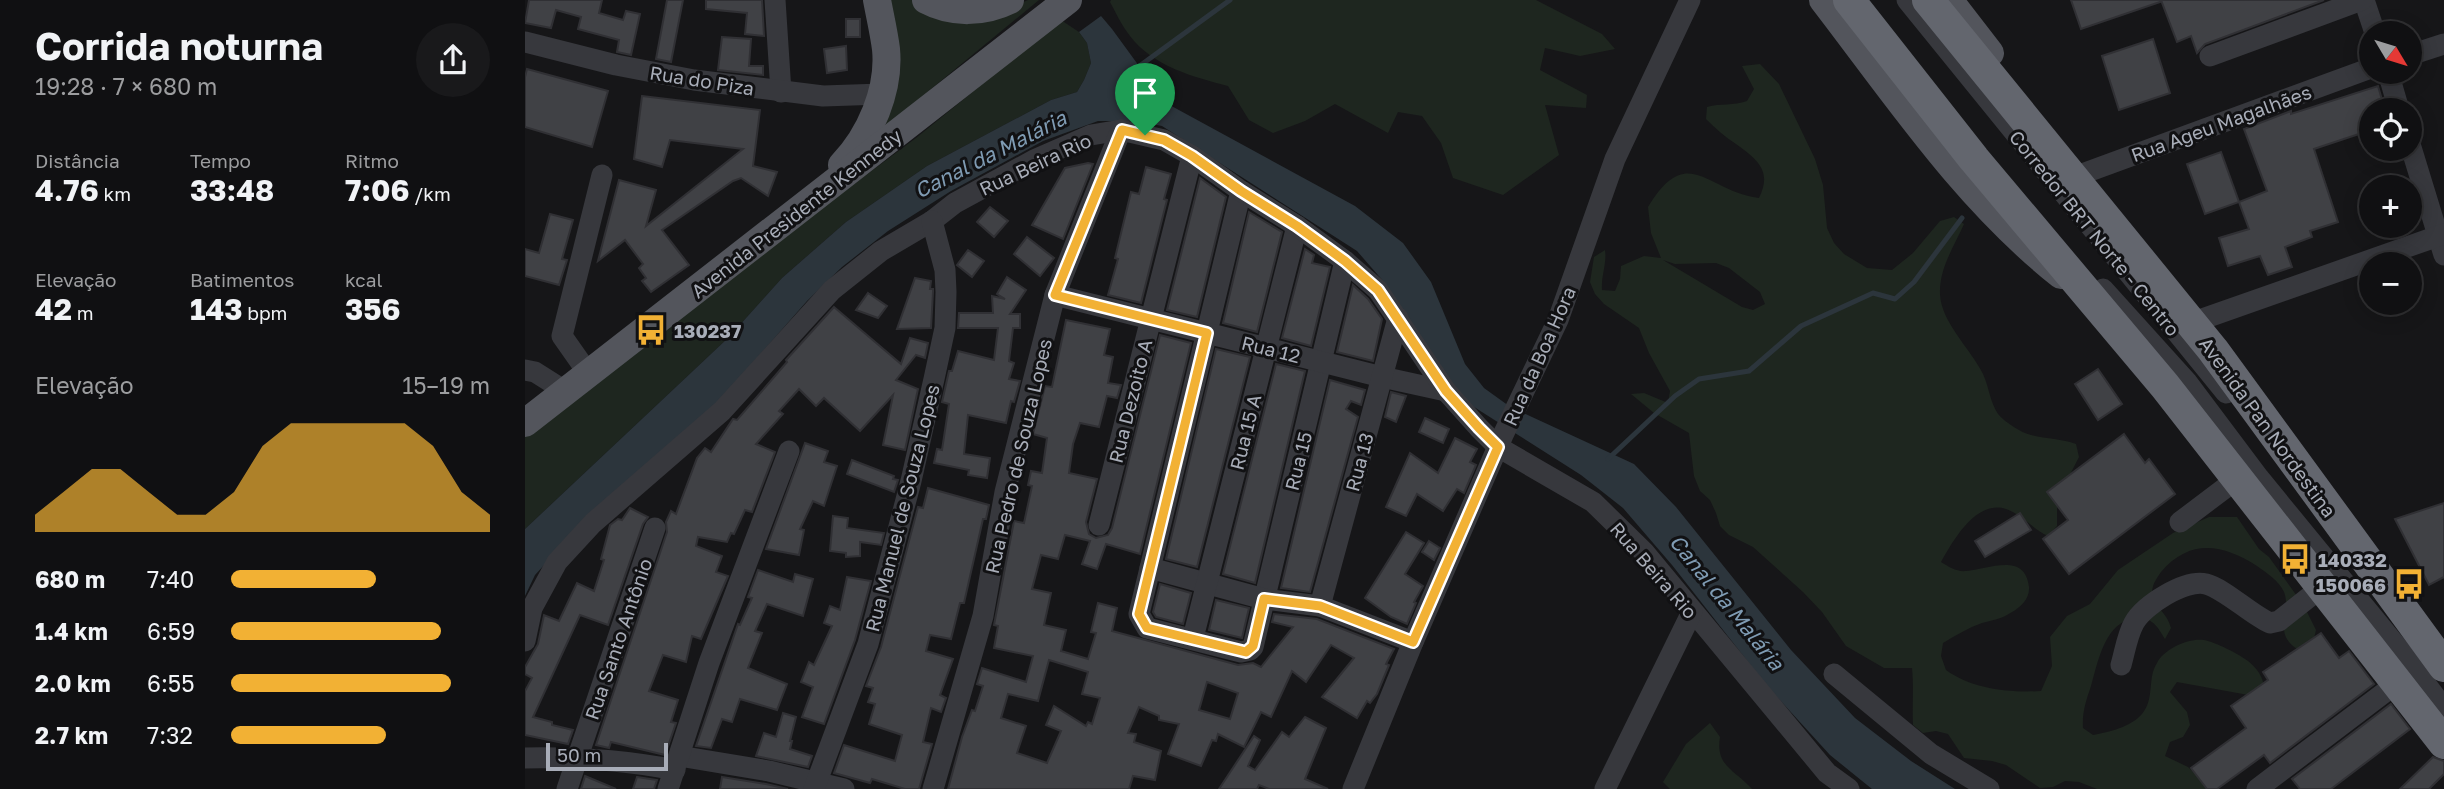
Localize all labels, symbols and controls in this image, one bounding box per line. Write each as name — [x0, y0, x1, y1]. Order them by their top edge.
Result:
north arrow — [2359, 21, 2422, 84]
map controls — [2359, 21, 2422, 315]
text: Corrida noturna — [35, 23, 323, 68]
button: share — [416, 23, 490, 97]
street label: Rua do Piza — [648, 60, 756, 100]
pin — [1115, 63, 1175, 135]
text: 19:28 · 7 × 680 m — [35, 72, 217, 100]
icon: arrive — [1126, 74, 1164, 112]
street label: Rua Ageu Magalhães — [2128, 80, 2314, 166]
button: locate — [2359, 98, 2422, 161]
water label: Canal da Malária — [910, 104, 1071, 204]
street label: Avenida Presidente Kennedy — [686, 123, 906, 302]
street label: Corredor BRT Norte - Centro — [2005, 126, 2185, 340]
street label: Rua Beira Rio — [976, 128, 1094, 200]
text: Distância — [35, 149, 120, 172]
text: Tempo — [190, 149, 251, 172]
text: Ritmo — [345, 149, 399, 172]
text: 4.76 — [35, 172, 99, 208]
text: 33:48 — [190, 172, 274, 208]
text: 7:06 — [345, 172, 410, 208]
button: + — [2359, 175, 2422, 238]
text: km — [99, 182, 131, 205]
text: /km — [410, 182, 451, 205]
button: − — [2359, 252, 2422, 315]
text: Elevação — [35, 268, 116, 291]
text: Batimentos — [190, 268, 294, 291]
text: kcal — [345, 268, 383, 291]
street label: Rua da Boa Hora — [1498, 283, 1580, 429]
text: 42 — [35, 291, 72, 327]
text: 143 — [190, 291, 243, 327]
text: 356 — [345, 291, 401, 327]
text: m — [72, 301, 94, 324]
text: bpm — [243, 301, 287, 324]
bus stop icon: 130237 — [634, 313, 668, 347]
place label: 130237 — [674, 319, 741, 342]
street label: Rua 12 — [1239, 331, 1303, 367]
street label: Avenida Pan Nordestina — [2195, 332, 2341, 522]
street label: Rua Pedro de Souza Lopes — [980, 336, 1056, 576]
street label: Rua Dezoito A — [1104, 337, 1157, 465]
text: Elevação — [35, 371, 134, 399]
text: 15–19 m — [402, 371, 490, 399]
street label: Rua Manuel de Souza Lopes — [860, 382, 944, 634]
street label: Rua 15 A — [1224, 391, 1266, 472]
street label: Rua 15 — [1280, 429, 1316, 493]
street label: Rua 13 — [1340, 430, 1378, 494]
street label: Rua Beira Rio — [1606, 517, 1702, 623]
water label: Canal da Malária — [1664, 529, 1790, 676]
bus stop icon: 140332 — [2278, 542, 2312, 576]
place label: 140332 — [2318, 548, 2387, 571]
street label: Rua Santo Antônio — [580, 555, 656, 723]
text: 680 m — [35, 565, 105, 593]
text: 7:40 — [147, 565, 194, 593]
bus stop icon: 150066 — [2392, 567, 2426, 601]
place label: 150066 — [2316, 573, 2386, 596]
text: 1.4 km — [35, 617, 108, 645]
text: 6:59 — [147, 617, 195, 645]
text: 2.0 km — [35, 669, 111, 697]
text: 6:55 — [147, 669, 195, 697]
text: 2.7 km — [35, 721, 108, 749]
text: 7:32 — [147, 721, 193, 749]
scale bar — [546, 740, 669, 772]
text: 50 m — [557, 743, 601, 766]

